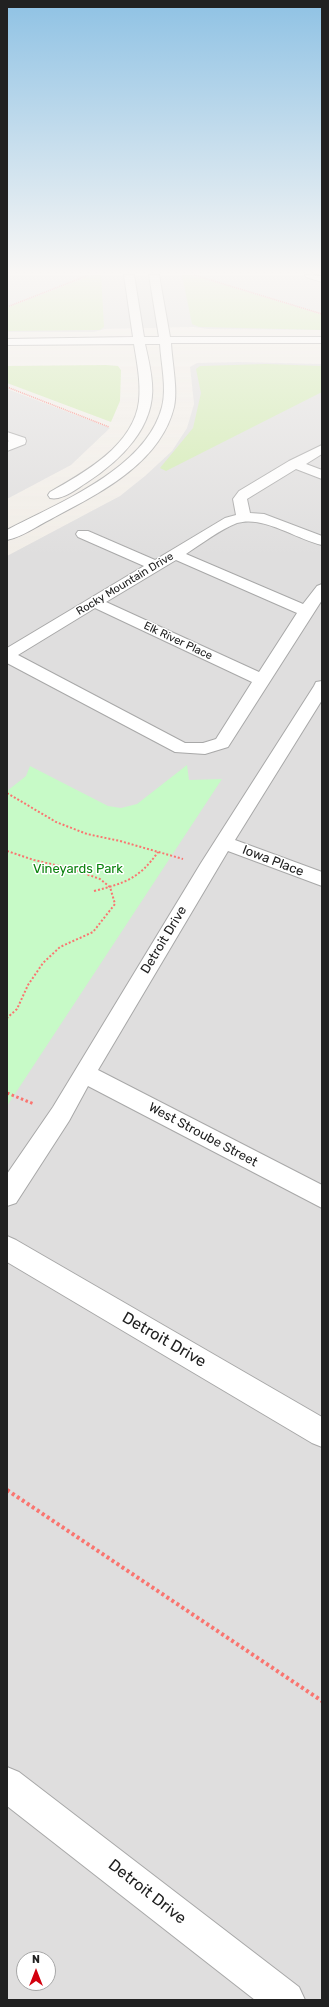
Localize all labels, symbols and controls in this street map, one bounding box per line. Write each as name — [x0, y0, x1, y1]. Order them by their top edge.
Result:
street label: Rocky Mountain Drive — [74, 550, 176, 618]
street label: Elk River Place — [141, 619, 215, 663]
street label: Iowa Place — [240, 842, 306, 880]
park label: Vineyards Park — [33, 861, 123, 877]
street label: Detroit Drive — [138, 903, 190, 977]
street label: West Stroube Street — [146, 1100, 260, 1170]
street label: Detroit Drive — [119, 1308, 209, 1372]
street label: Detroit Drive — [104, 1856, 190, 1928]
north arrow — [16, 1951, 56, 1991]
text: N — [32, 1953, 40, 1966]

